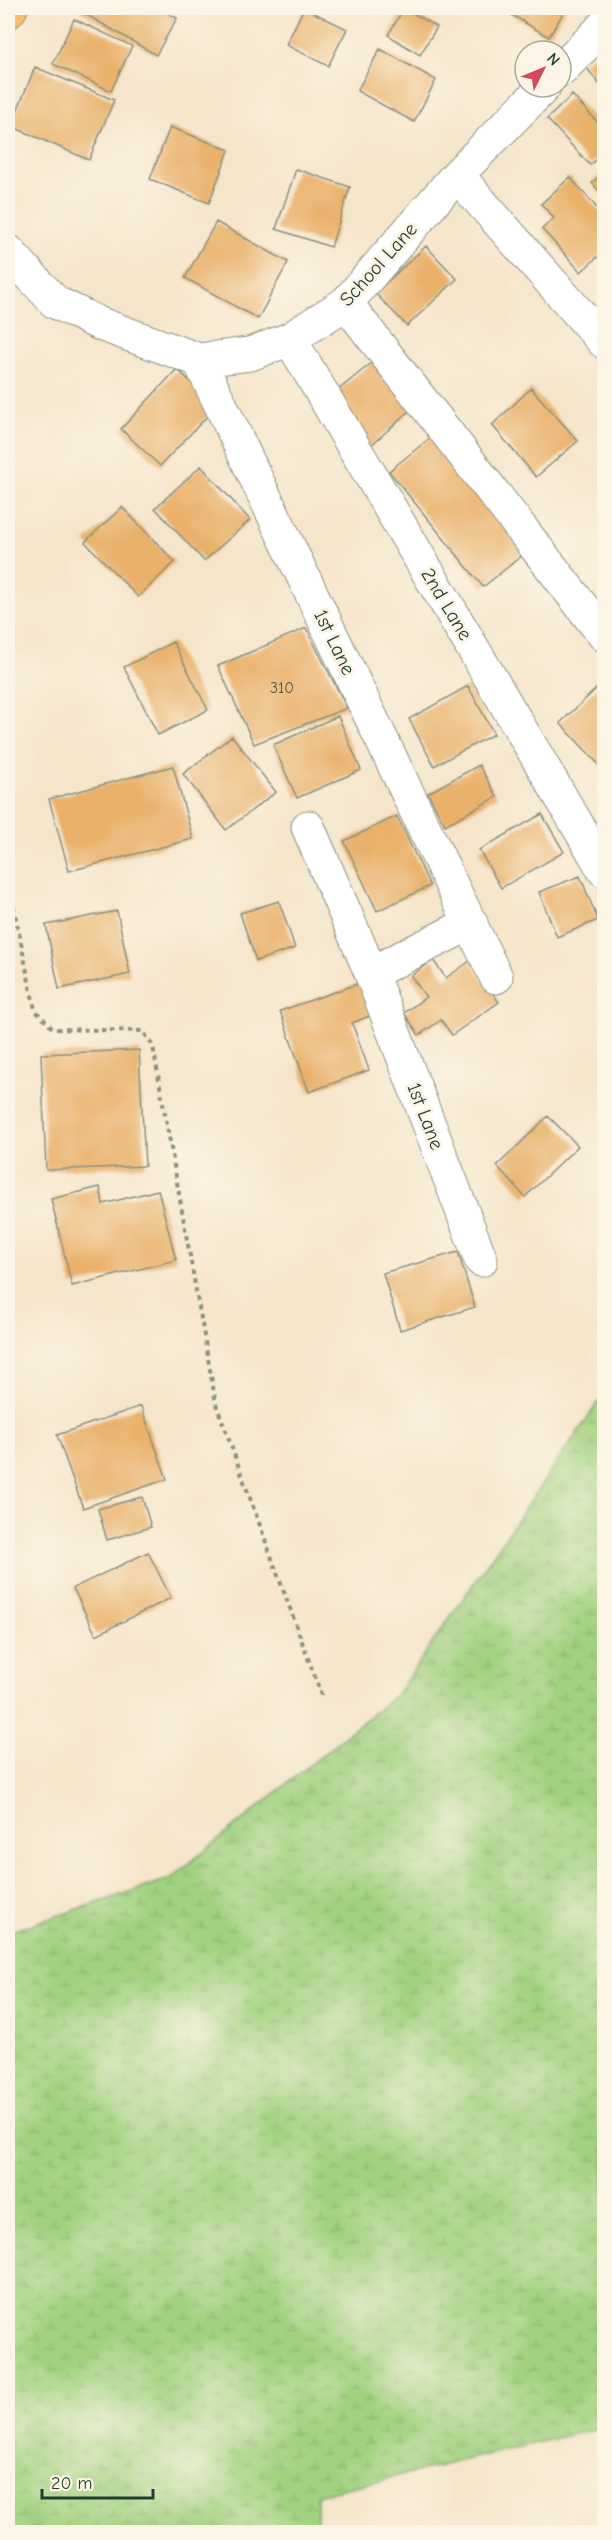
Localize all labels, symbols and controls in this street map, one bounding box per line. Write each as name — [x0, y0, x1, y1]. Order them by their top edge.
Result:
north arrow — [513, 39, 573, 99]
text: N — [543, 49, 563, 69]
street label: School Lane — [335, 218, 422, 311]
street label: 2nd Lane — [416, 564, 477, 644]
street label: 1st Lane — [309, 606, 360, 679]
house number: 310 — [270, 679, 294, 697]
street label: 1st Lane — [402, 1080, 449, 1153]
scale bar — [42, 2462, 153, 2500]
text: 20 m — [51, 2473, 92, 2494]

